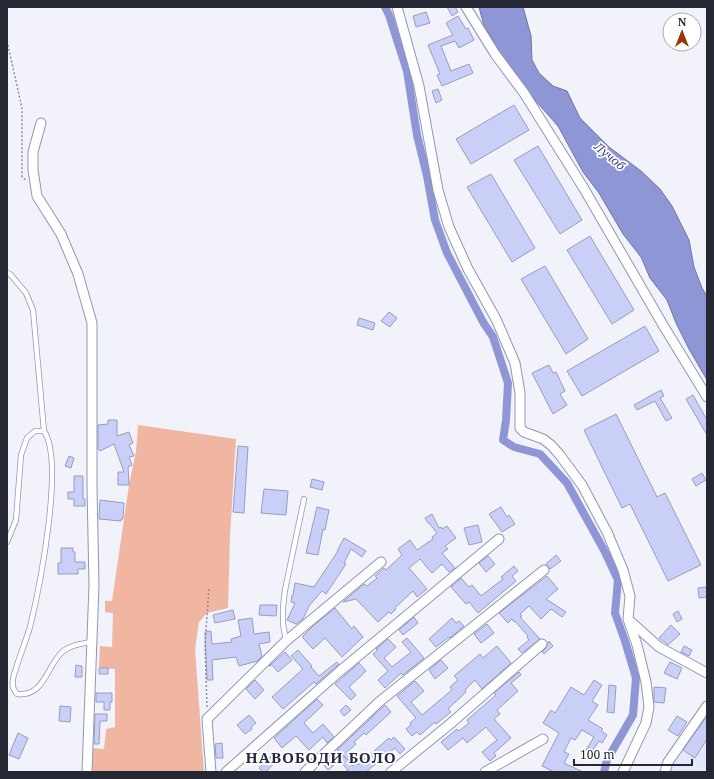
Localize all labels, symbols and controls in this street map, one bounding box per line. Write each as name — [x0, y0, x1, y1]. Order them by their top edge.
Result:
north arrow — [662, 12, 702, 52]
text: N — [678, 14, 687, 29]
water label: Лучоб — [590, 137, 630, 175]
scale bar — [574, 741, 692, 767]
text: 100 m — [580, 746, 615, 763]
district label: НАВОБОДИ БОЛО — [245, 747, 397, 767]

